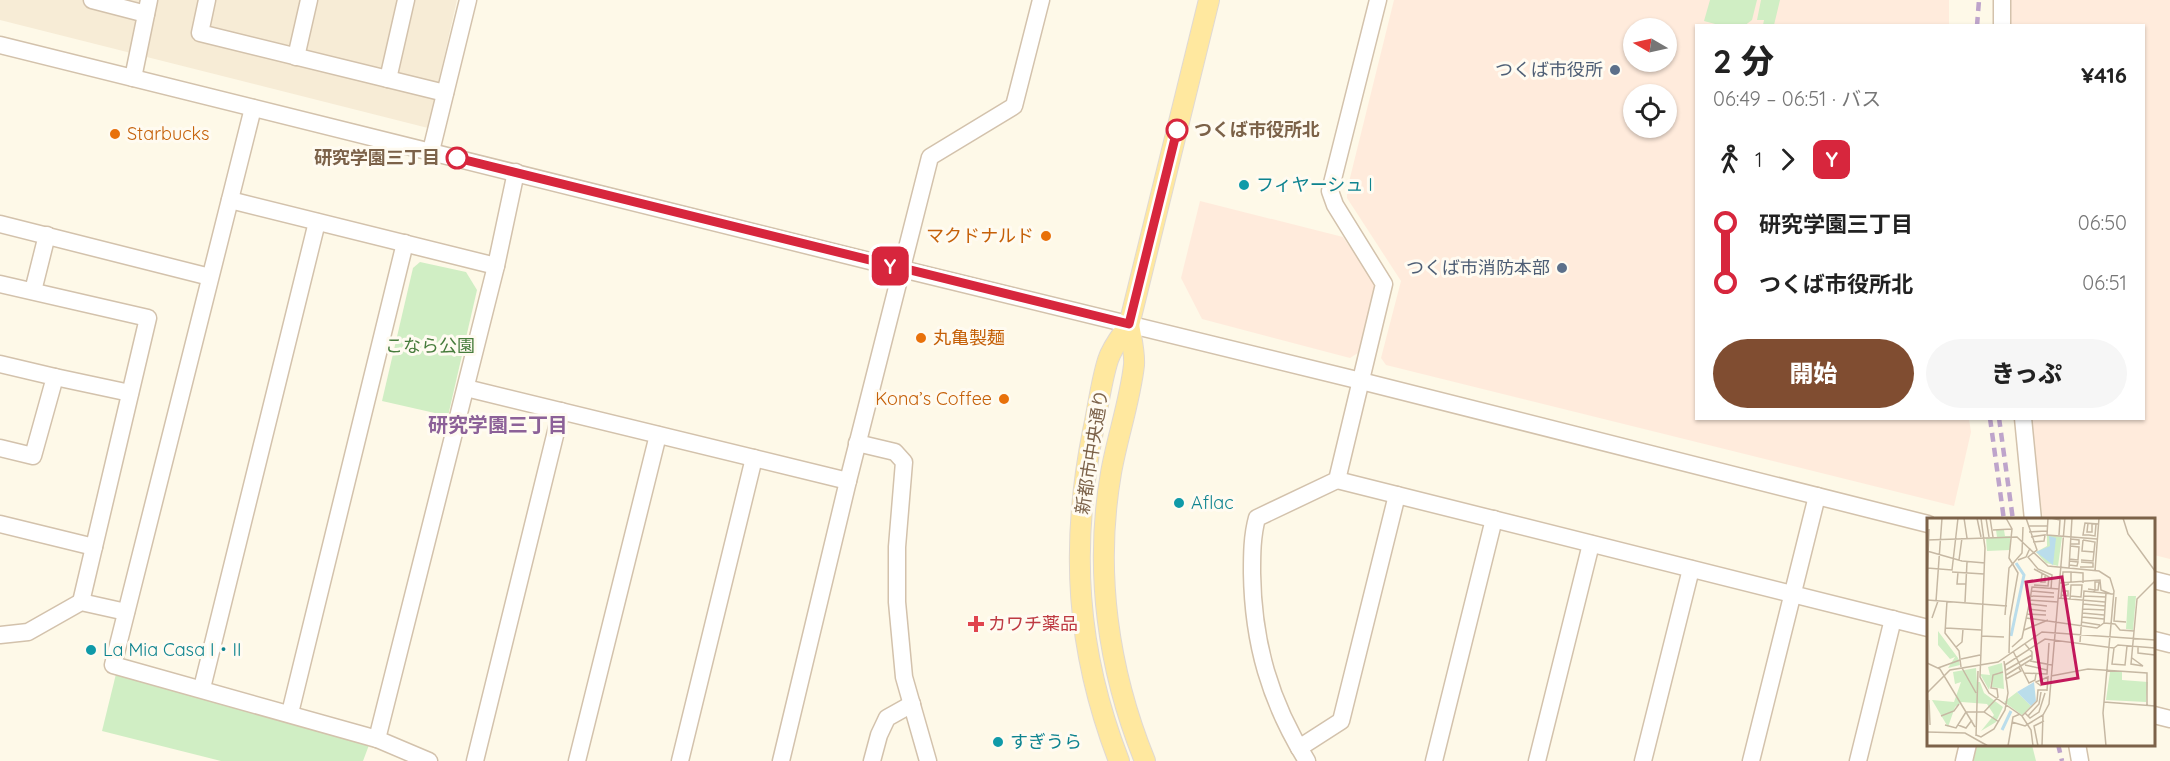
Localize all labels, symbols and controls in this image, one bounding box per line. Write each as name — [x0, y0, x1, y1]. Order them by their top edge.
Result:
north arrow — [1623, 18, 1677, 72]
map controls — [1623, 18, 1677, 138]
text: 2 分 — [1713, 40, 1774, 81]
place label: つくば市役所 — [1495, 58, 1603, 81]
text: ¥416 — [2081, 61, 2127, 89]
marker: つくば市役所 — [1608, 63, 1622, 77]
button: locate — [1623, 84, 1677, 138]
text: 06:49 – 06:51 · バス — [1713, 86, 1881, 111]
place label: つくば市役所北 — [1194, 118, 1320, 141]
marker: つくば市役所北 — [1166, 119, 1188, 141]
place label: Starbucks — [127, 122, 210, 145]
marker: Starbucks — [108, 127, 122, 141]
icon: walk — [1713, 143, 1746, 176]
icon: forward — [1771, 143, 1804, 176]
place label: 研究学園三丁目 — [314, 146, 440, 169]
text: Y — [1825, 146, 1838, 172]
marker: 研究学園三丁目 — [446, 147, 468, 169]
text: 1 — [1755, 147, 1762, 172]
place label: フィヤーシュ I — [1256, 173, 1373, 196]
marker: フィヤーシュ I — [1237, 178, 1251, 192]
text: 研究学園三丁目 — [1759, 210, 1913, 238]
text: 06:50 — [2078, 210, 2127, 235]
place label: マクドナルド — [926, 224, 1034, 247]
marker: マクドナルド — [1039, 229, 1053, 243]
line badge: Y — [870, 246, 910, 286]
text: Y — [884, 253, 896, 279]
place label: つくば市消防本部 — [1406, 256, 1550, 279]
marker: つくば市消防本部 — [1555, 261, 1569, 275]
text: つくば市役所北 — [1759, 270, 1913, 298]
text: 06:51 — [2082, 270, 2127, 295]
place label: 丸亀製麺 — [933, 326, 1005, 349]
marker: 丸亀製麺 — [914, 331, 928, 345]
park label: こなら公園 — [385, 334, 475, 357]
button: 開始 — [1713, 339, 1914, 408]
button: きっぷ — [1926, 339, 2127, 408]
place label: Kona’s Coffee — [875, 387, 992, 410]
street label: 新都市中央通り — [1070, 388, 1113, 516]
marker: Kona’s Coffee — [997, 392, 1011, 406]
district label: 研究学園三丁目 — [428, 412, 568, 437]
place label: Aflac — [1191, 491, 1233, 514]
marker: Aflac — [1172, 496, 1186, 510]
inset map — [1927, 518, 2155, 746]
place label: カワチ薬品 — [988, 612, 1078, 635]
marker: カワチ薬品 — [969, 617, 983, 631]
place label: La Mia Casa I・II — [103, 638, 242, 661]
marker: La Mia Casa I・II — [84, 643, 98, 657]
place label: すぎうら — [1010, 730, 1082, 753]
marker: すぎうら — [991, 735, 1005, 749]

